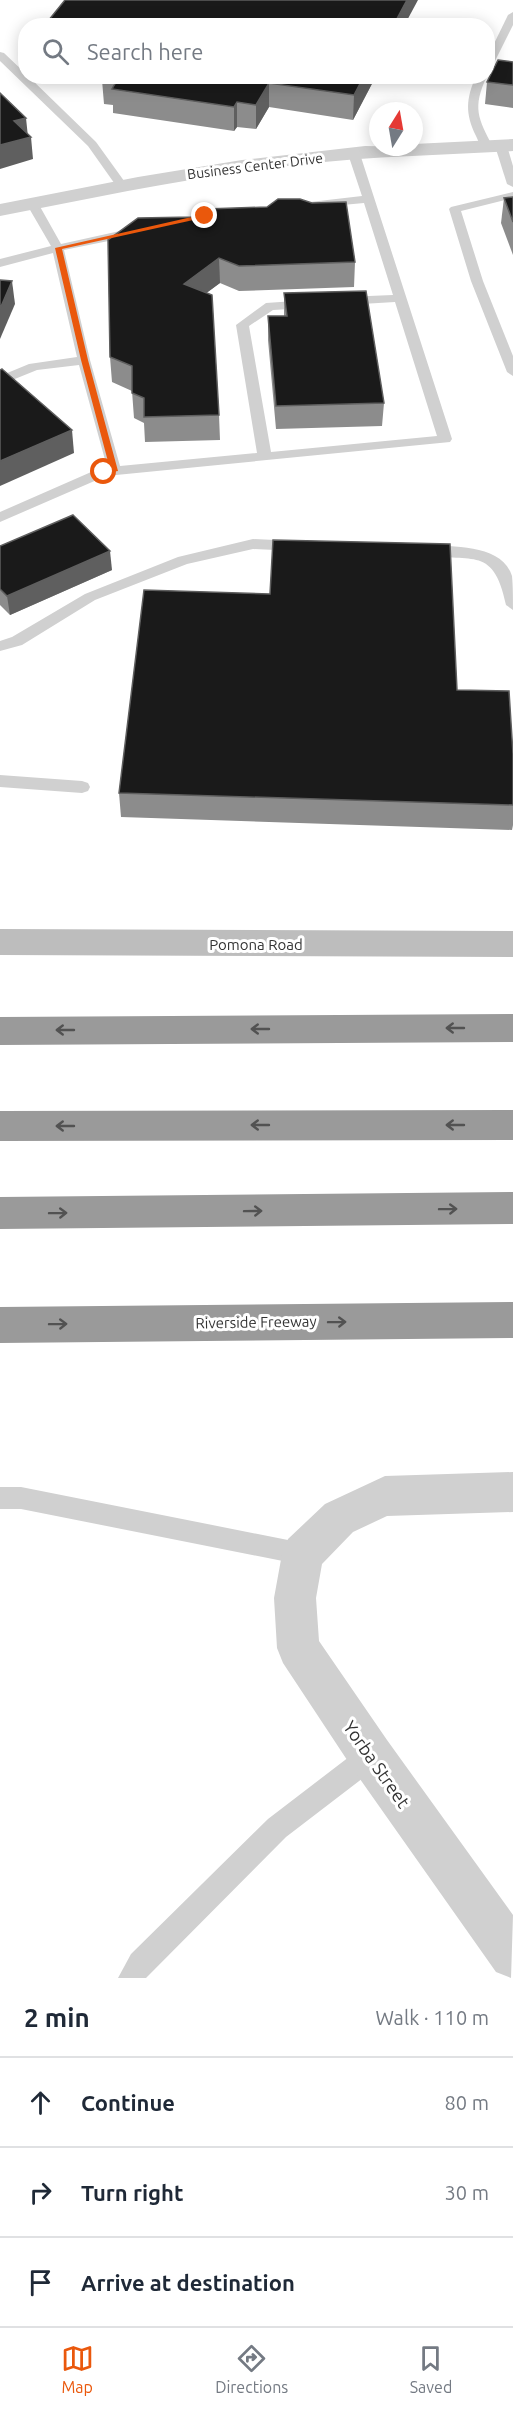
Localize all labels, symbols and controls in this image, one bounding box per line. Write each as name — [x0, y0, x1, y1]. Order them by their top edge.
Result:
search box — [18, 18, 495, 84]
icon: search — [39, 35, 72, 68]
text: Search here — [87, 39, 203, 64]
north arrow — [369, 102, 423, 156]
street label: Business Center Drive — [186, 150, 324, 182]
route end — [191, 202, 217, 228]
route start — [90, 458, 116, 484]
street label: Pomona Road — [209, 936, 303, 953]
one-way arrow — [445, 1022, 465, 1034]
one-way arrow — [250, 1023, 270, 1035]
one-way arrow — [55, 1025, 75, 1036]
one-way arrow — [250, 1119, 270, 1131]
one-way arrow — [445, 1119, 465, 1131]
one-way arrow — [55, 1120, 75, 1132]
one-way arrow — [438, 1203, 458, 1214]
one-way arrow — [243, 1205, 263, 1216]
one-way arrow — [48, 1207, 68, 1219]
street label: Riverside Freeway — [195, 1312, 317, 1332]
one-way arrow — [327, 1316, 347, 1327]
one-way arrow — [48, 1318, 68, 1330]
street label: Yorba Street — [340, 1717, 414, 1811]
text: 2 min — [24, 2003, 90, 2032]
text: Walk · 110 m — [376, 2006, 489, 2029]
icon: ahead — [24, 2086, 57, 2119]
text: Continue — [81, 2090, 175, 2115]
text: 80 m — [445, 2091, 489, 2114]
icon: right — [24, 2176, 57, 2209]
text: Turn right — [81, 2180, 183, 2205]
text: 30 m — [445, 2181, 489, 2204]
icon: arrive — [24, 2266, 57, 2299]
text: Arrive at destination — [81, 2270, 295, 2295]
tab: Map — [61, 2342, 94, 2396]
tab: Directions — [215, 2342, 288, 2396]
tab: Saved — [410, 2342, 452, 2396]

